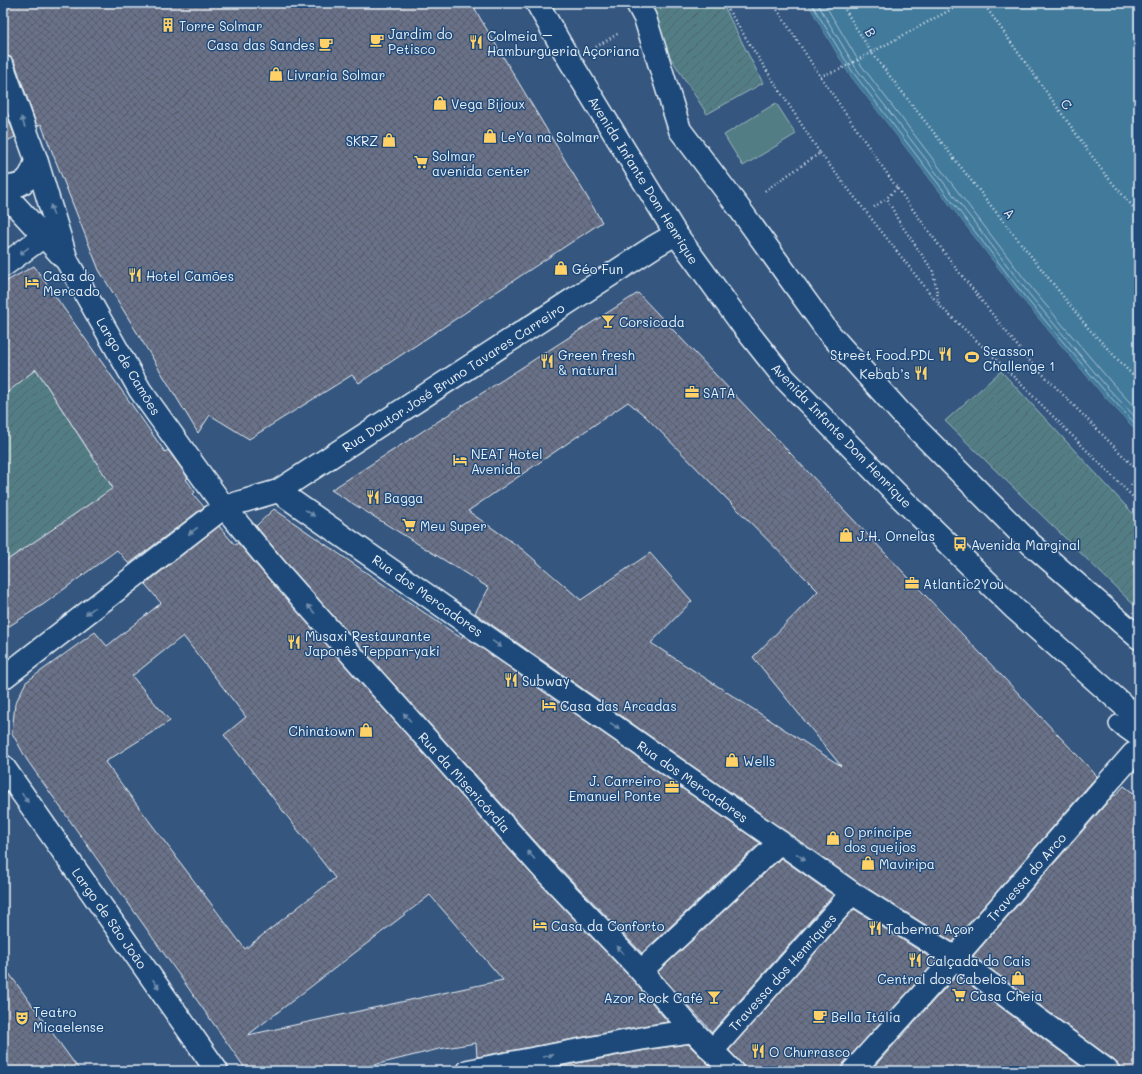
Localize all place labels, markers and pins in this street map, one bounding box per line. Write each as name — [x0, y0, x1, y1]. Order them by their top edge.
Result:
building icon: Torre Solmar — [160, 17, 176, 33]
place label: Torre Solmar — [179, 17, 263, 34]
place label: Jardim do Petisco — [388, 25, 453, 57]
place label: Colmeia – Hamburgueria Açoriana — [487, 27, 640, 59]
cafe icon: Jardim do Petisco — [369, 32, 385, 48]
restaurant icon: Colmeia – Hamburgueria Açoriana — [468, 34, 484, 50]
place label: Casa das Sandes — [207, 36, 315, 53]
cafe icon: Casa das Sandes — [318, 36, 334, 52]
shop icon: Livraria Solmar — [268, 66, 284, 82]
place label: Livraria Solmar — [287, 66, 385, 83]
shop icon: Vega Bijoux — [432, 95, 448, 111]
place label: Vega Bijoux — [451, 95, 525, 112]
shop icon: LeYa na Solmar — [482, 128, 498, 144]
place label: LeYa na Solmar — [501, 128, 599, 145]
place label: SKRZ — [346, 132, 378, 149]
shop icon: SKRZ — [381, 132, 397, 148]
place label: Solmar avenida center — [432, 147, 530, 179]
supermarket icon: Solmar avenida center — [413, 154, 429, 170]
shop icon: Géo Fun — [553, 260, 569, 276]
place label: Géo Fun — [572, 260, 623, 277]
place label: Casa do Mercado — [43, 267, 100, 299]
restaurant icon: Hotel Camões — [127, 267, 143, 283]
place label: Hotel Camões — [146, 267, 234, 284]
hotel icon: Casa do Mercado — [24, 274, 40, 290]
bar icon: Corsicada — [600, 313, 616, 329]
place label: Corsicada — [619, 313, 685, 330]
place label: Seasson Challenge 1 — [983, 342, 1055, 374]
place label: Green fresh & natural — [558, 346, 635, 378]
place label: Street Food.PDL — [830, 346, 934, 363]
restaurant icon: Street Food.PDL — [937, 346, 953, 362]
sports icon: Seasson Challenge 1 — [964, 349, 980, 365]
restaurant icon: Green fresh & natural — [539, 353, 555, 369]
place label: Kebab’s — [860, 365, 910, 382]
restaurant icon: Kebab’s — [913, 365, 929, 381]
office icon: SATA — [684, 384, 700, 400]
place label: SATA — [703, 384, 736, 401]
place label: NEAT Hotel Avenida — [471, 445, 542, 477]
hotel icon: NEAT Hotel Avenida — [452, 452, 468, 468]
restaurant icon: Bagga — [365, 489, 381, 505]
place label: Bagga — [384, 489, 423, 506]
supermarket icon: Meu Super — [401, 517, 417, 533]
place label: Meu Super — [420, 517, 487, 534]
shop icon: J.H. Ornelas — [838, 527, 854, 543]
place label: J.H. Ornelas — [857, 527, 935, 544]
bus stop icon: Avenida Marginal — [952, 536, 968, 552]
place label: Avenida Marginal — [971, 536, 1080, 553]
office icon: Atlantic2You — [904, 575, 920, 591]
place label: Atlantic2You — [923, 575, 1004, 592]
place label: Musaxi Restaurante Japonês Teppan-yaki — [305, 627, 440, 659]
restaurant icon: Musaxi Restaurante Japonês Teppan-yaki — [286, 634, 302, 650]
restaurant icon: Subway — [503, 672, 519, 688]
place label: Subway — [522, 672, 570, 689]
hotel icon: Casa das Arcadas — [541, 697, 557, 713]
place label: Casa das Arcadas — [560, 697, 677, 714]
place label: Chinatown — [288, 722, 355, 739]
shop icon: Chinatown — [358, 722, 374, 738]
shop icon: Wells — [724, 752, 740, 768]
place label: Wells — [743, 752, 775, 769]
place label: J. Carreiro Emanuel Ponte — [569, 772, 661, 804]
office icon: J. Carreiro Emanuel Ponte — [664, 779, 680, 795]
place label: O príncipe dos queijos — [844, 823, 916, 855]
shop icon: O príncipe dos queijos — [825, 830, 841, 846]
shop icon: Maviripa — [860, 855, 876, 871]
place label: Maviripa — [879, 855, 935, 872]
hotel icon: Casa da Conforto — [532, 917, 548, 933]
place label: Casa da Conforto — [551, 917, 665, 934]
restaurant icon: Taberna Açor — [867, 920, 883, 936]
place label: Taberna Açor — [886, 920, 974, 937]
restaurant icon: Calçada do Cais — [907, 952, 923, 968]
place label: Calçada do Cais — [926, 952, 1031, 969]
place label: Central dos Cabelos — [877, 970, 1007, 987]
shop icon: Central dos Cabelos — [1010, 970, 1026, 986]
supermarket icon: Casa Cheia — [951, 987, 967, 1003]
place label: Casa Cheia — [970, 987, 1043, 1004]
place label: Azor Rock Café — [604, 989, 703, 1006]
bar icon: Azor Rock Café — [706, 989, 722, 1005]
place label: Teatro Micaelense — [33, 1003, 104, 1035]
cafe icon: Bella Itália — [812, 1008, 828, 1024]
place label: Bella Itália — [831, 1008, 901, 1025]
theatre icon: Teatro Micaelense — [14, 1010, 30, 1026]
restaurant icon: O Churrasco — [750, 1043, 766, 1059]
place label: O Churrasco — [769, 1043, 850, 1060]

